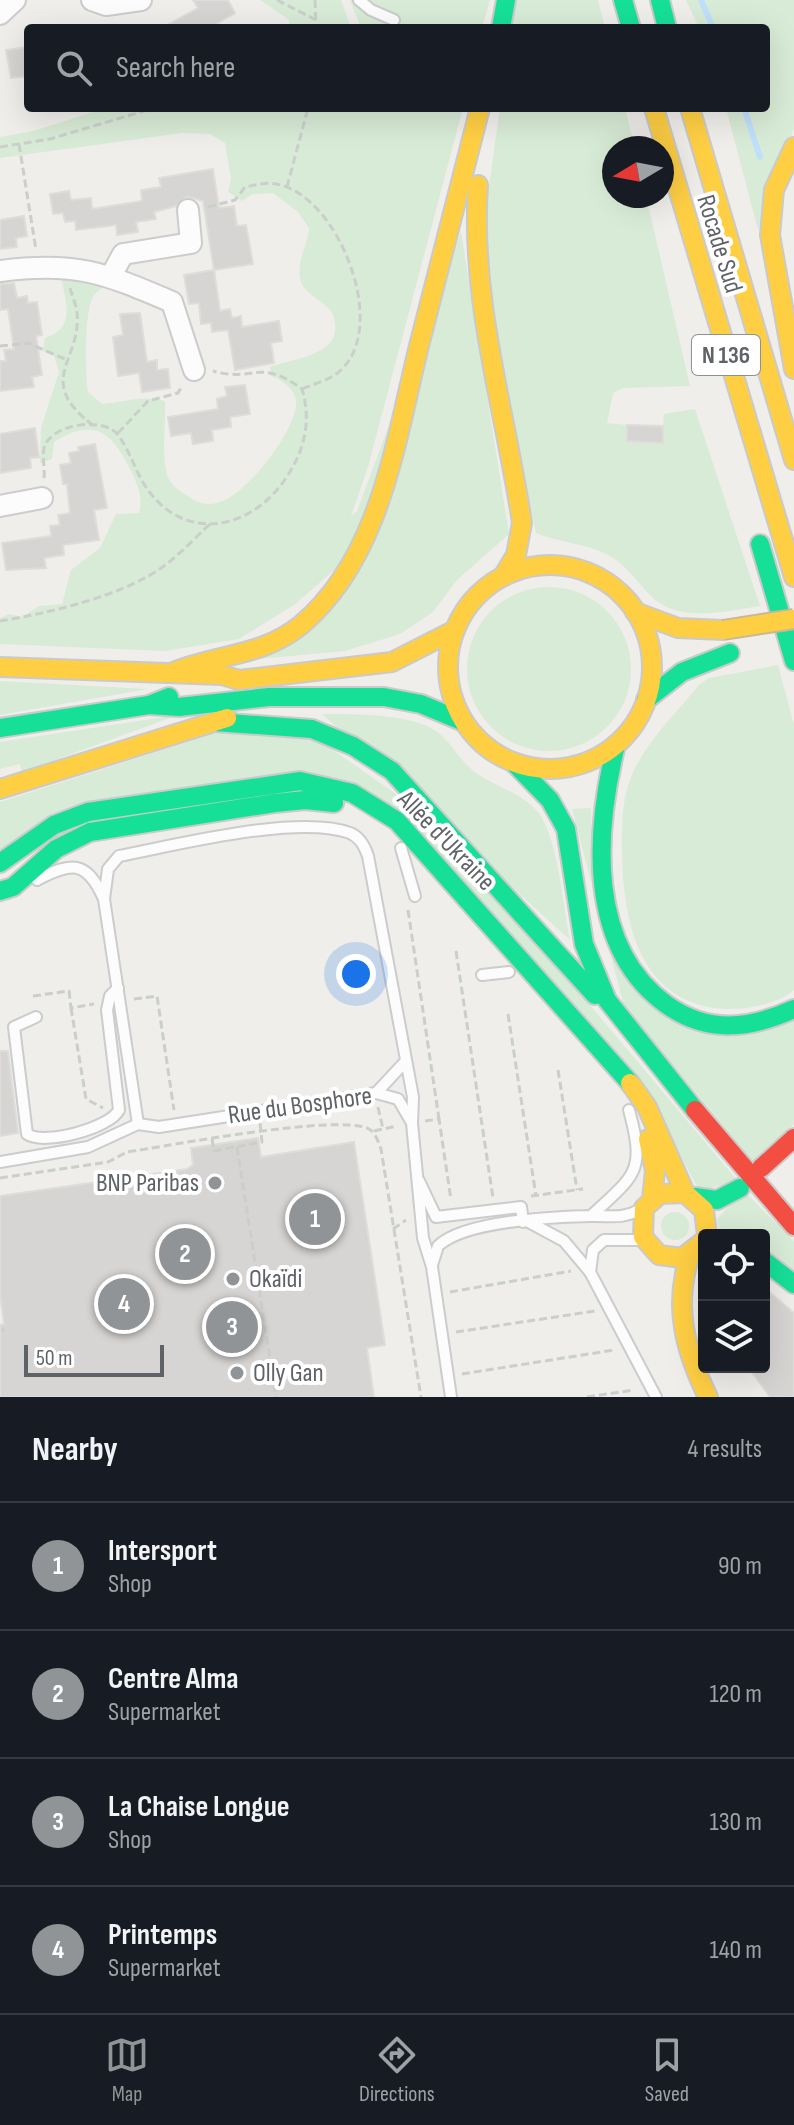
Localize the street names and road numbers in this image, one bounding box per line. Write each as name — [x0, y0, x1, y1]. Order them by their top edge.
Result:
street label: Rocade Sud — [689, 191, 749, 297]
road number: N 136 — [692, 335, 760, 375]
street label: Allée d'Ukraine — [390, 784, 501, 898]
street label: Rue du Bosphore — [226, 1081, 374, 1131]

